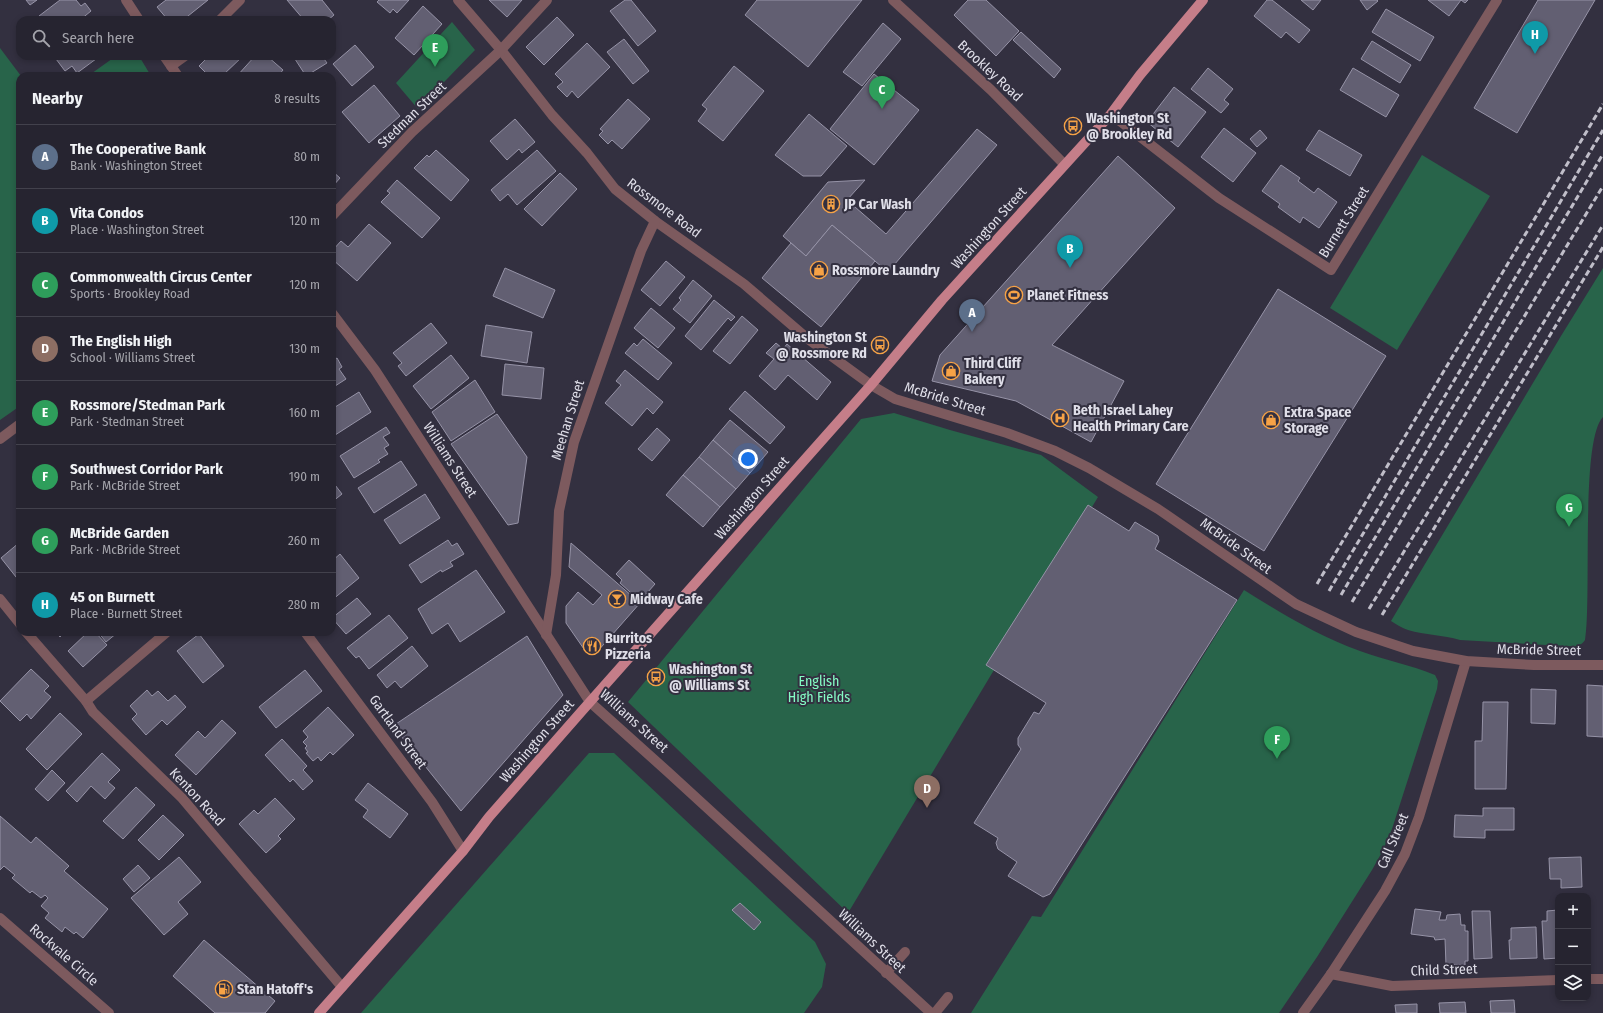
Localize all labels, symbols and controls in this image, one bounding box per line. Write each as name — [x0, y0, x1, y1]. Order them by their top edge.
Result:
search box — [16, 16, 336, 60]
pin: H — [1522, 21, 1548, 54]
icon: search — [30, 27, 52, 49]
text: Search here — [62, 29, 134, 47]
pin: E — [422, 34, 448, 67]
street label: Brookley Road — [954, 37, 1026, 105]
pin: C — [869, 76, 895, 109]
street label: Stedman Street — [374, 78, 450, 152]
text: Nearby — [32, 88, 83, 109]
text: 8 results — [274, 91, 320, 106]
place label: Washington St @ Brookley Rd — [1086, 110, 1172, 143]
bus stop icon: Washington St @ Brookley Rd — [1063, 116, 1083, 136]
text: The Cooperative Bank — [70, 140, 206, 158]
text: A — [41, 149, 49, 164]
text: 80 m — [294, 149, 320, 164]
text: Bank · Washington Street — [70, 158, 202, 173]
street label: Rossmore Road — [624, 175, 704, 241]
street label: Washington Street — [948, 183, 1031, 273]
street label: Burnett Street — [1315, 183, 1373, 261]
building icon: JP Car Wash — [821, 194, 841, 214]
place label: JP Car Wash — [843, 196, 912, 213]
text: Vita Condos — [70, 204, 144, 222]
text: B — [41, 213, 49, 228]
text: 120 m — [289, 213, 320, 228]
text: Place · Washington Street — [70, 222, 204, 237]
pin: B — [1057, 235, 1083, 268]
shop icon: Rossmore Laundry — [809, 260, 829, 280]
place label: Rossmore Laundry — [832, 262, 940, 279]
text: Commonwealth Circus Center — [70, 268, 252, 286]
text: C — [42, 277, 48, 292]
text: 120 m — [289, 277, 320, 292]
sports icon: Planet Fitness — [1004, 285, 1024, 305]
text: Sports · Brookley Road — [70, 286, 190, 301]
place label: Planet Fitness — [1027, 287, 1108, 304]
pin: A — [959, 299, 985, 332]
place label: Washington St @ Rossmore Rd — [776, 329, 868, 362]
text: The English High — [70, 332, 172, 350]
bus stop icon: Washington St @ Rossmore Rd — [870, 335, 890, 355]
text: D — [41, 341, 49, 356]
text: 130 m — [289, 341, 320, 356]
text: School · Williams Street — [70, 350, 195, 365]
place label: Third Cliff Bakery — [964, 355, 1022, 388]
shop icon: Third Cliff Bakery — [941, 361, 961, 381]
street label: Meehan Street — [548, 377, 588, 462]
street label: McBride Street — [902, 379, 988, 420]
text: Rossmore/Stedman Park — [70, 396, 225, 414]
place label: Beth Israel Lahey Health Primary Care — [1073, 402, 1189, 435]
place label: Extra Space Storage — [1284, 404, 1351, 437]
text: E — [42, 405, 48, 420]
text: 160 m — [289, 405, 320, 420]
hospital icon: Beth Israel Lahey Health Primary Care — [1050, 408, 1070, 428]
shop icon: Extra Space Storage — [1261, 410, 1281, 430]
text: Park · Stedman Street — [70, 414, 184, 429]
street label: Williams Street — [419, 419, 481, 501]
your location — [738, 449, 758, 469]
street label: Washington Street — [711, 453, 793, 543]
text: Southwest Corridor Park — [70, 460, 223, 478]
text: F — [42, 469, 48, 484]
text: 190 m — [289, 469, 320, 484]
text: Park · McBride Street — [70, 478, 180, 493]
pin: G — [1556, 494, 1582, 527]
street label: McBride Street — [1197, 514, 1275, 578]
text: McBride Garden — [70, 524, 169, 542]
text: G — [41, 533, 49, 548]
text: 260 m — [288, 533, 320, 548]
text: Park · McBride Street — [70, 542, 180, 557]
text: 45 on Burnett — [70, 588, 155, 606]
bar icon: Midway Cafe — [607, 589, 627, 609]
place label: Midway Cafe — [630, 591, 703, 608]
text: H — [41, 597, 49, 612]
text: 280 m — [288, 597, 320, 612]
text: Place · Burnett Street — [70, 606, 182, 621]
place label: Burritos Pizzeria — [605, 630, 652, 663]
restaurant icon: Burritos Pizzeria — [582, 636, 602, 656]
street label: McBride Street — [1497, 641, 1582, 659]
place label: Washington St @ Williams St — [669, 661, 753, 694]
bus stop icon: Washington St @ Williams St — [646, 667, 666, 687]
park label: English High Fields — [788, 673, 850, 706]
street label: Williams Street — [596, 686, 672, 756]
street label: Gartland Street — [365, 692, 431, 773]
street label: Washington Street — [496, 696, 578, 786]
pin: F — [1264, 726, 1290, 759]
street label: Kenton Road — [166, 765, 228, 829]
pin: D — [914, 775, 940, 808]
street label: Call Street — [1374, 810, 1412, 871]
map controls — [1555, 893, 1591, 1001]
button: + — [1555, 893, 1591, 929]
street label: Williams Street — [835, 905, 910, 977]
street label: Rockvale Circle — [26, 921, 102, 990]
button: − — [1555, 929, 1591, 965]
street label: Child Street — [1410, 960, 1478, 980]
button: layers — [1555, 965, 1591, 1001]
fuel station icon: Stan Hatoff's — [214, 979, 234, 999]
place label: Stan Hatoff's — [237, 981, 313, 998]

